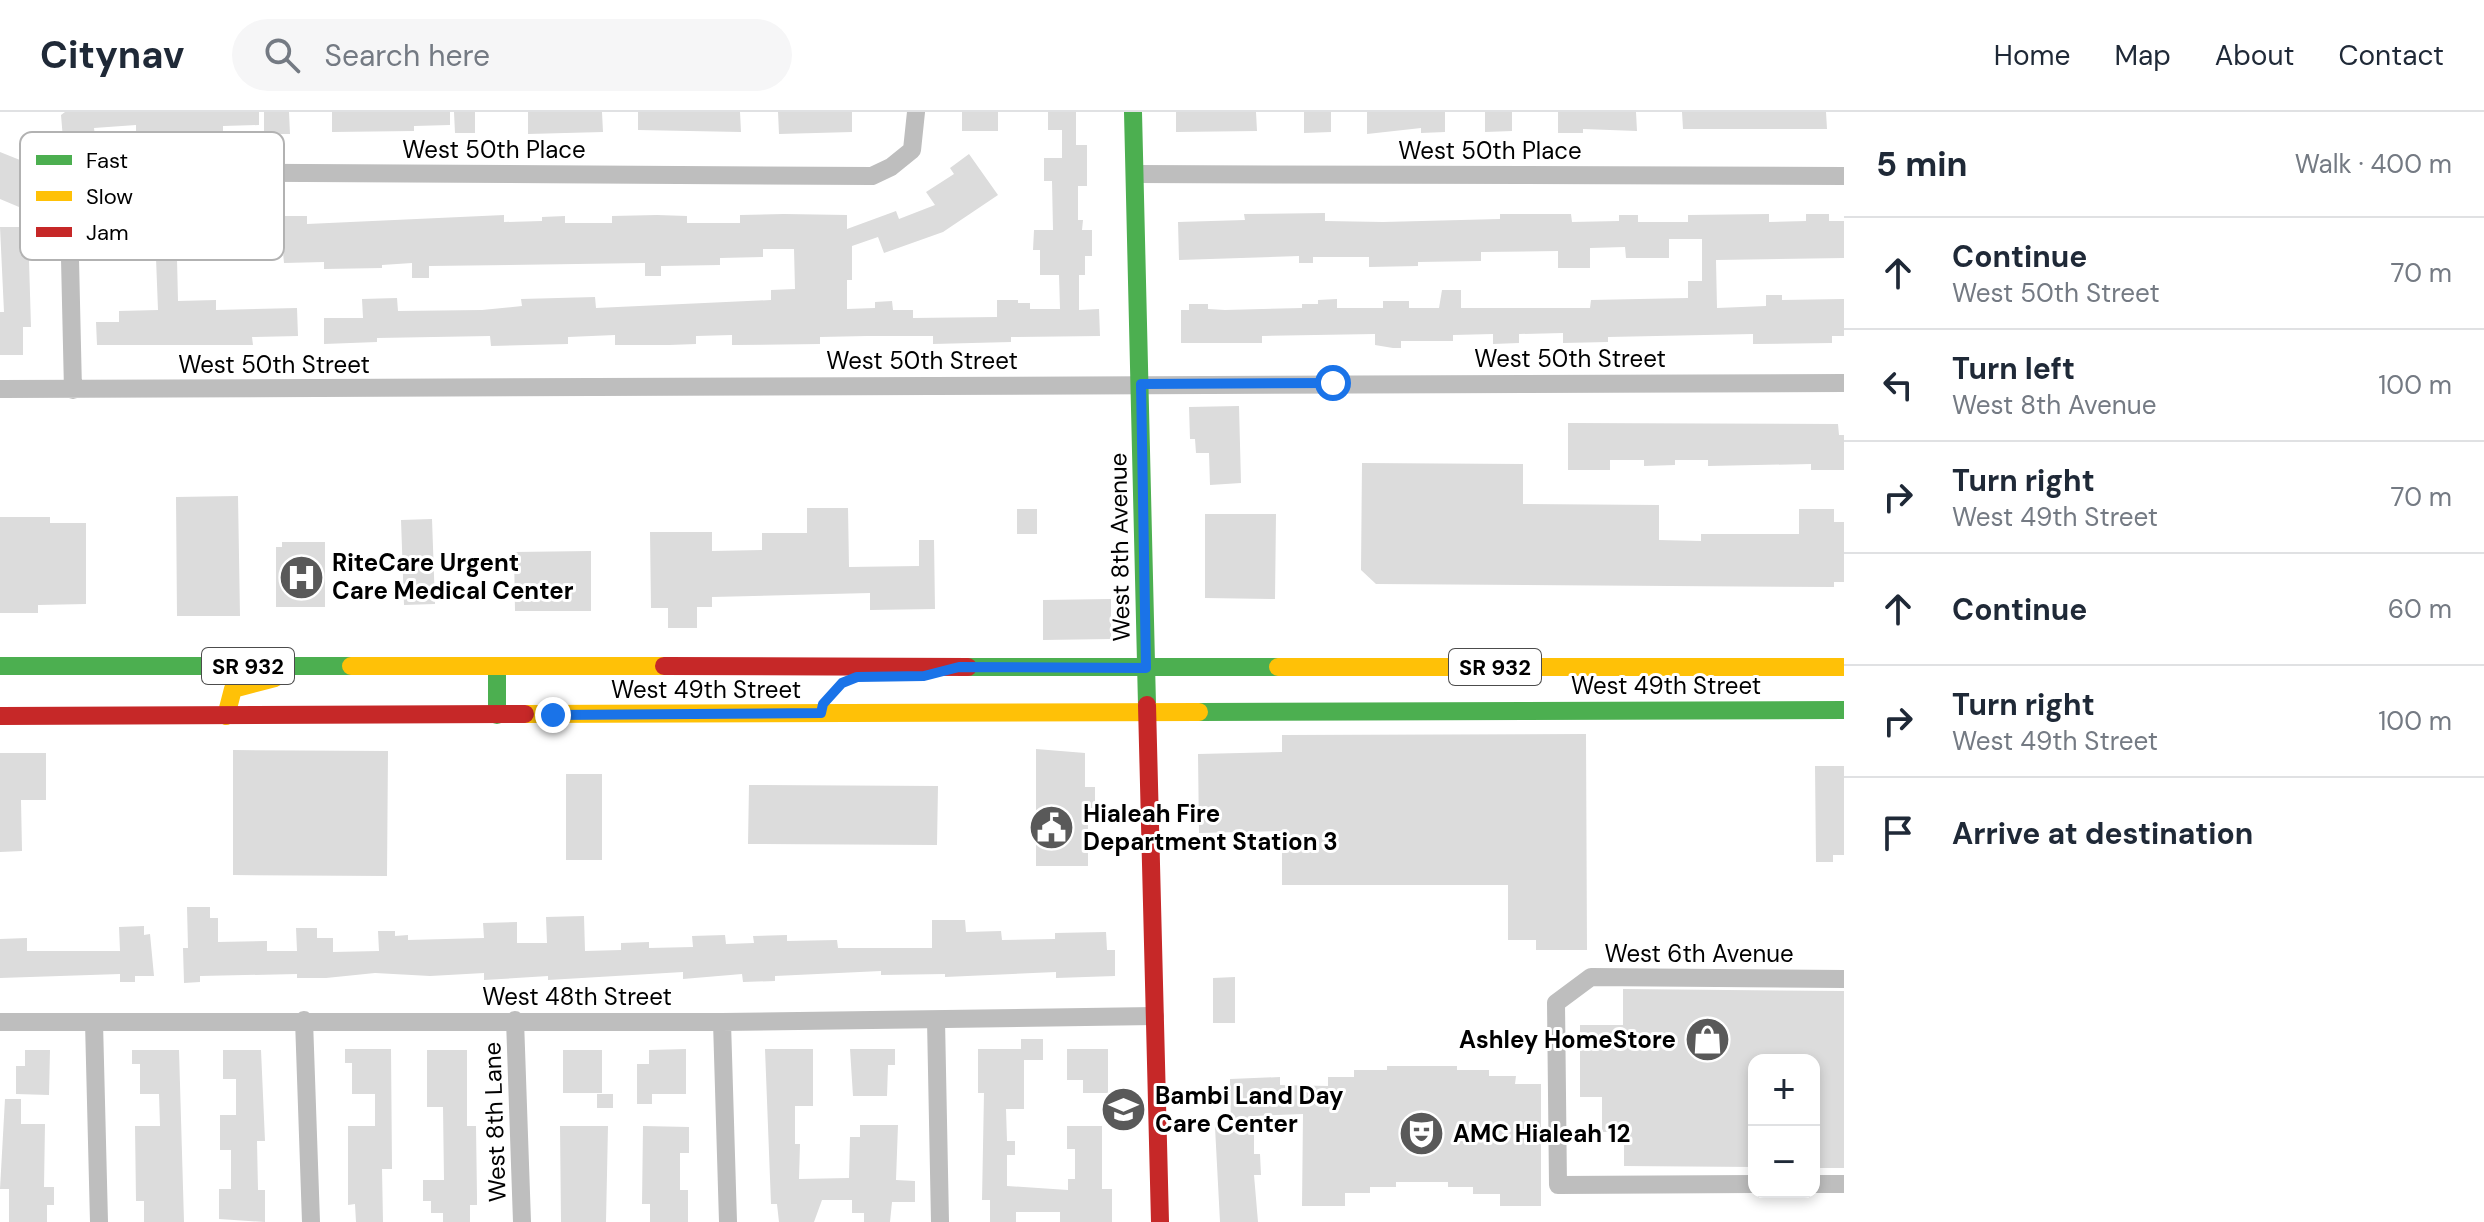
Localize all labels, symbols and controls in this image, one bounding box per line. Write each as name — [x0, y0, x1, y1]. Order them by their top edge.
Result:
search box — [232, 19, 792, 91]
text: Citynav — [40, 30, 184, 80]
icon: search — [260, 33, 304, 77]
text: Search here — [324, 36, 490, 75]
text: Home — [1994, 37, 2070, 74]
text: Map — [2114, 37, 2171, 74]
text: About — [2215, 37, 2294, 74]
text: Contact — [2338, 37, 2444, 74]
legend — [20, 132, 284, 260]
street label: West 50th Place — [402, 134, 586, 165]
street label: West 50th Place — [1398, 135, 1582, 166]
text: 5 min — [1876, 142, 1967, 187]
text: Fast — [86, 146, 128, 175]
text: Walk · 400 m — [2295, 147, 2452, 181]
text: Slow — [86, 182, 133, 211]
text: Jam — [86, 218, 129, 247]
text: Continue — [1952, 237, 2087, 276]
icon: ahead — [1876, 251, 1920, 295]
text: 70 m — [2391, 256, 2452, 290]
text: West 50th Street — [1952, 276, 2160, 310]
street label: West 50th Street — [1474, 343, 1666, 374]
street label: West 50th Street — [826, 345, 1018, 376]
street label: West 50th Street — [178, 349, 370, 380]
text: Turn left — [1952, 349, 2075, 388]
icon: left — [1876, 363, 1920, 407]
route start — [1315, 365, 1351, 401]
text: 100 m — [2378, 368, 2452, 402]
text: West 8th Avenue — [1952, 388, 2156, 422]
street label: West 8th Avenue — [1102, 452, 1137, 642]
text: Turn right — [1952, 461, 2095, 500]
icon: right — [1876, 475, 1920, 519]
text: 70 m — [2391, 480, 2452, 514]
text: West 49th Street — [1952, 500, 2158, 534]
place label: RiteCare Urgent Care Medical Center — [332, 547, 574, 606]
hospital icon: RiteCare Urgent Care Medical Center — [277, 553, 325, 601]
icon: ahead — [1876, 587, 1920, 631]
text: Continue — [1952, 590, 2087, 629]
text: 60 m — [2388, 592, 2452, 626]
road number: SR 932 — [202, 648, 294, 684]
road number: SR 932 — [1449, 649, 1541, 685]
street label: West 49th Street — [1571, 670, 1761, 701]
street label: West 49th Street — [611, 674, 801, 705]
text: Turn right — [1952, 685, 2095, 724]
route end — [535, 697, 571, 733]
icon: right — [1876, 699, 1920, 743]
text: 100 m — [2378, 704, 2452, 738]
text: West 49th Street — [1952, 724, 2158, 758]
place label: Hialeah Fire Department Station 3 — [1083, 798, 1338, 857]
public building icon: Hialeah Fire Department Station 3 — [1028, 804, 1076, 852]
icon: arrive — [1876, 811, 1920, 855]
text: Arrive at destination — [1952, 814, 2253, 853]
street label: West 6th Avenue — [1604, 938, 1794, 969]
street label: West 48th Street — [482, 981, 672, 1012]
shop icon: Ashley HomeStore — [1683, 1016, 1731, 1064]
place label: Ashley HomeStore — [1459, 1024, 1676, 1055]
street label: West 8th Lane — [476, 1041, 513, 1203]
map controls — [1748, 1054, 1820, 1198]
button: + — [1748, 1054, 1820, 1126]
place label: Bambi Land Day Care Center — [1155, 1080, 1344, 1139]
school or university icon: Bambi Land Day Care Center — [1100, 1086, 1148, 1134]
theatre icon: AMC Hialeah 12 — [1398, 1110, 1446, 1158]
place label: AMC Hialeah 12 — [1453, 1118, 1630, 1149]
button: − — [1748, 1126, 1820, 1198]

